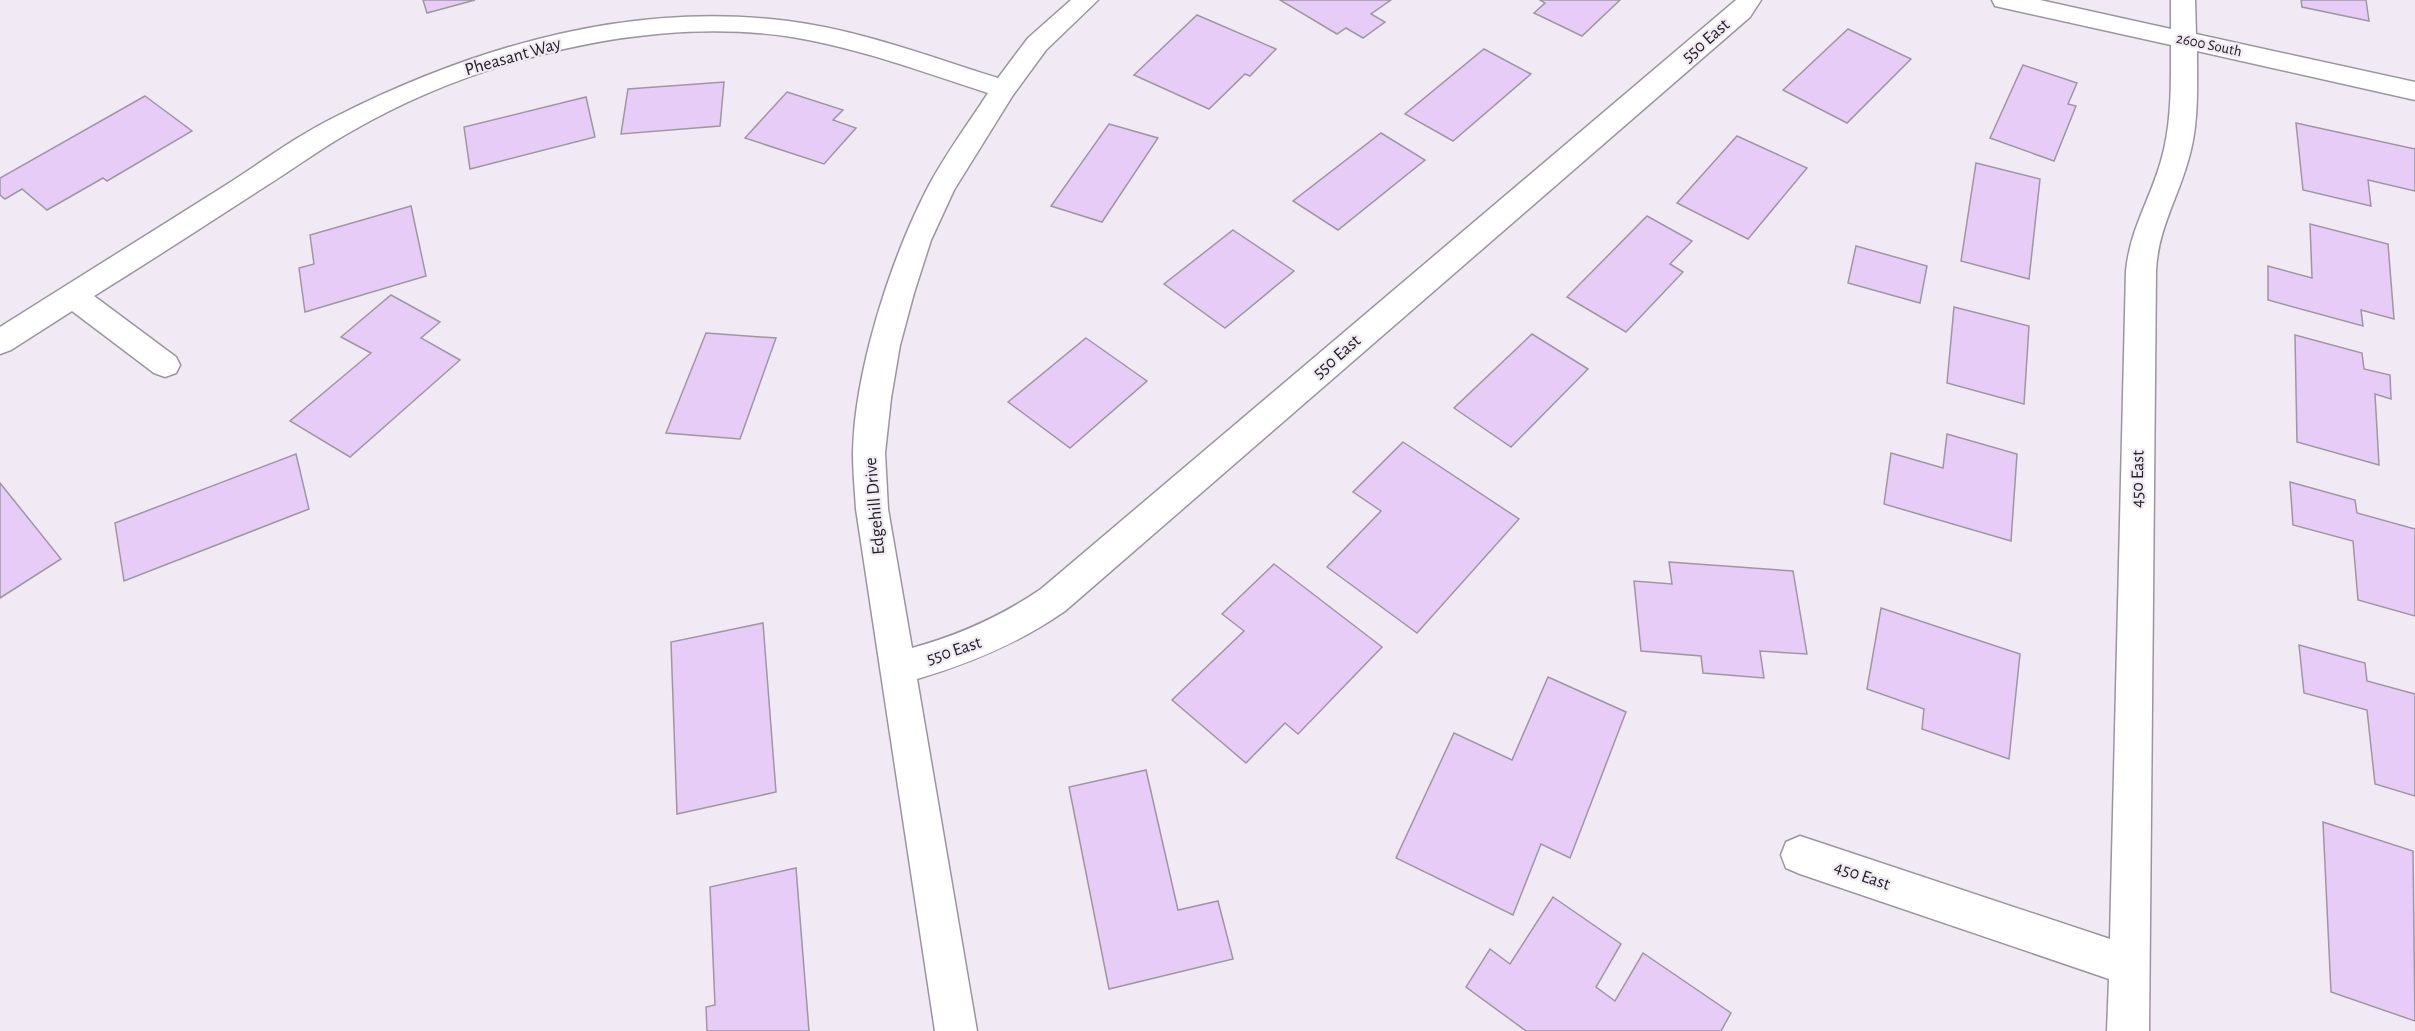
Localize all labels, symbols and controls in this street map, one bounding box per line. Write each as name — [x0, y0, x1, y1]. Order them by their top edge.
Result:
street label: 550 East — [1679, 15, 1733, 66]
street label: 2600 South — [2175, 31, 2243, 59]
street label: Pheasant Way — [463, 35, 563, 79]
street label: 550 East — [1310, 331, 1364, 382]
street label: 450 East — [2128, 450, 2148, 508]
street label: Edgehill Drive — [862, 457, 888, 555]
street label: 550 East — [924, 634, 984, 668]
street label: 450 East — [1832, 858, 1892, 894]

